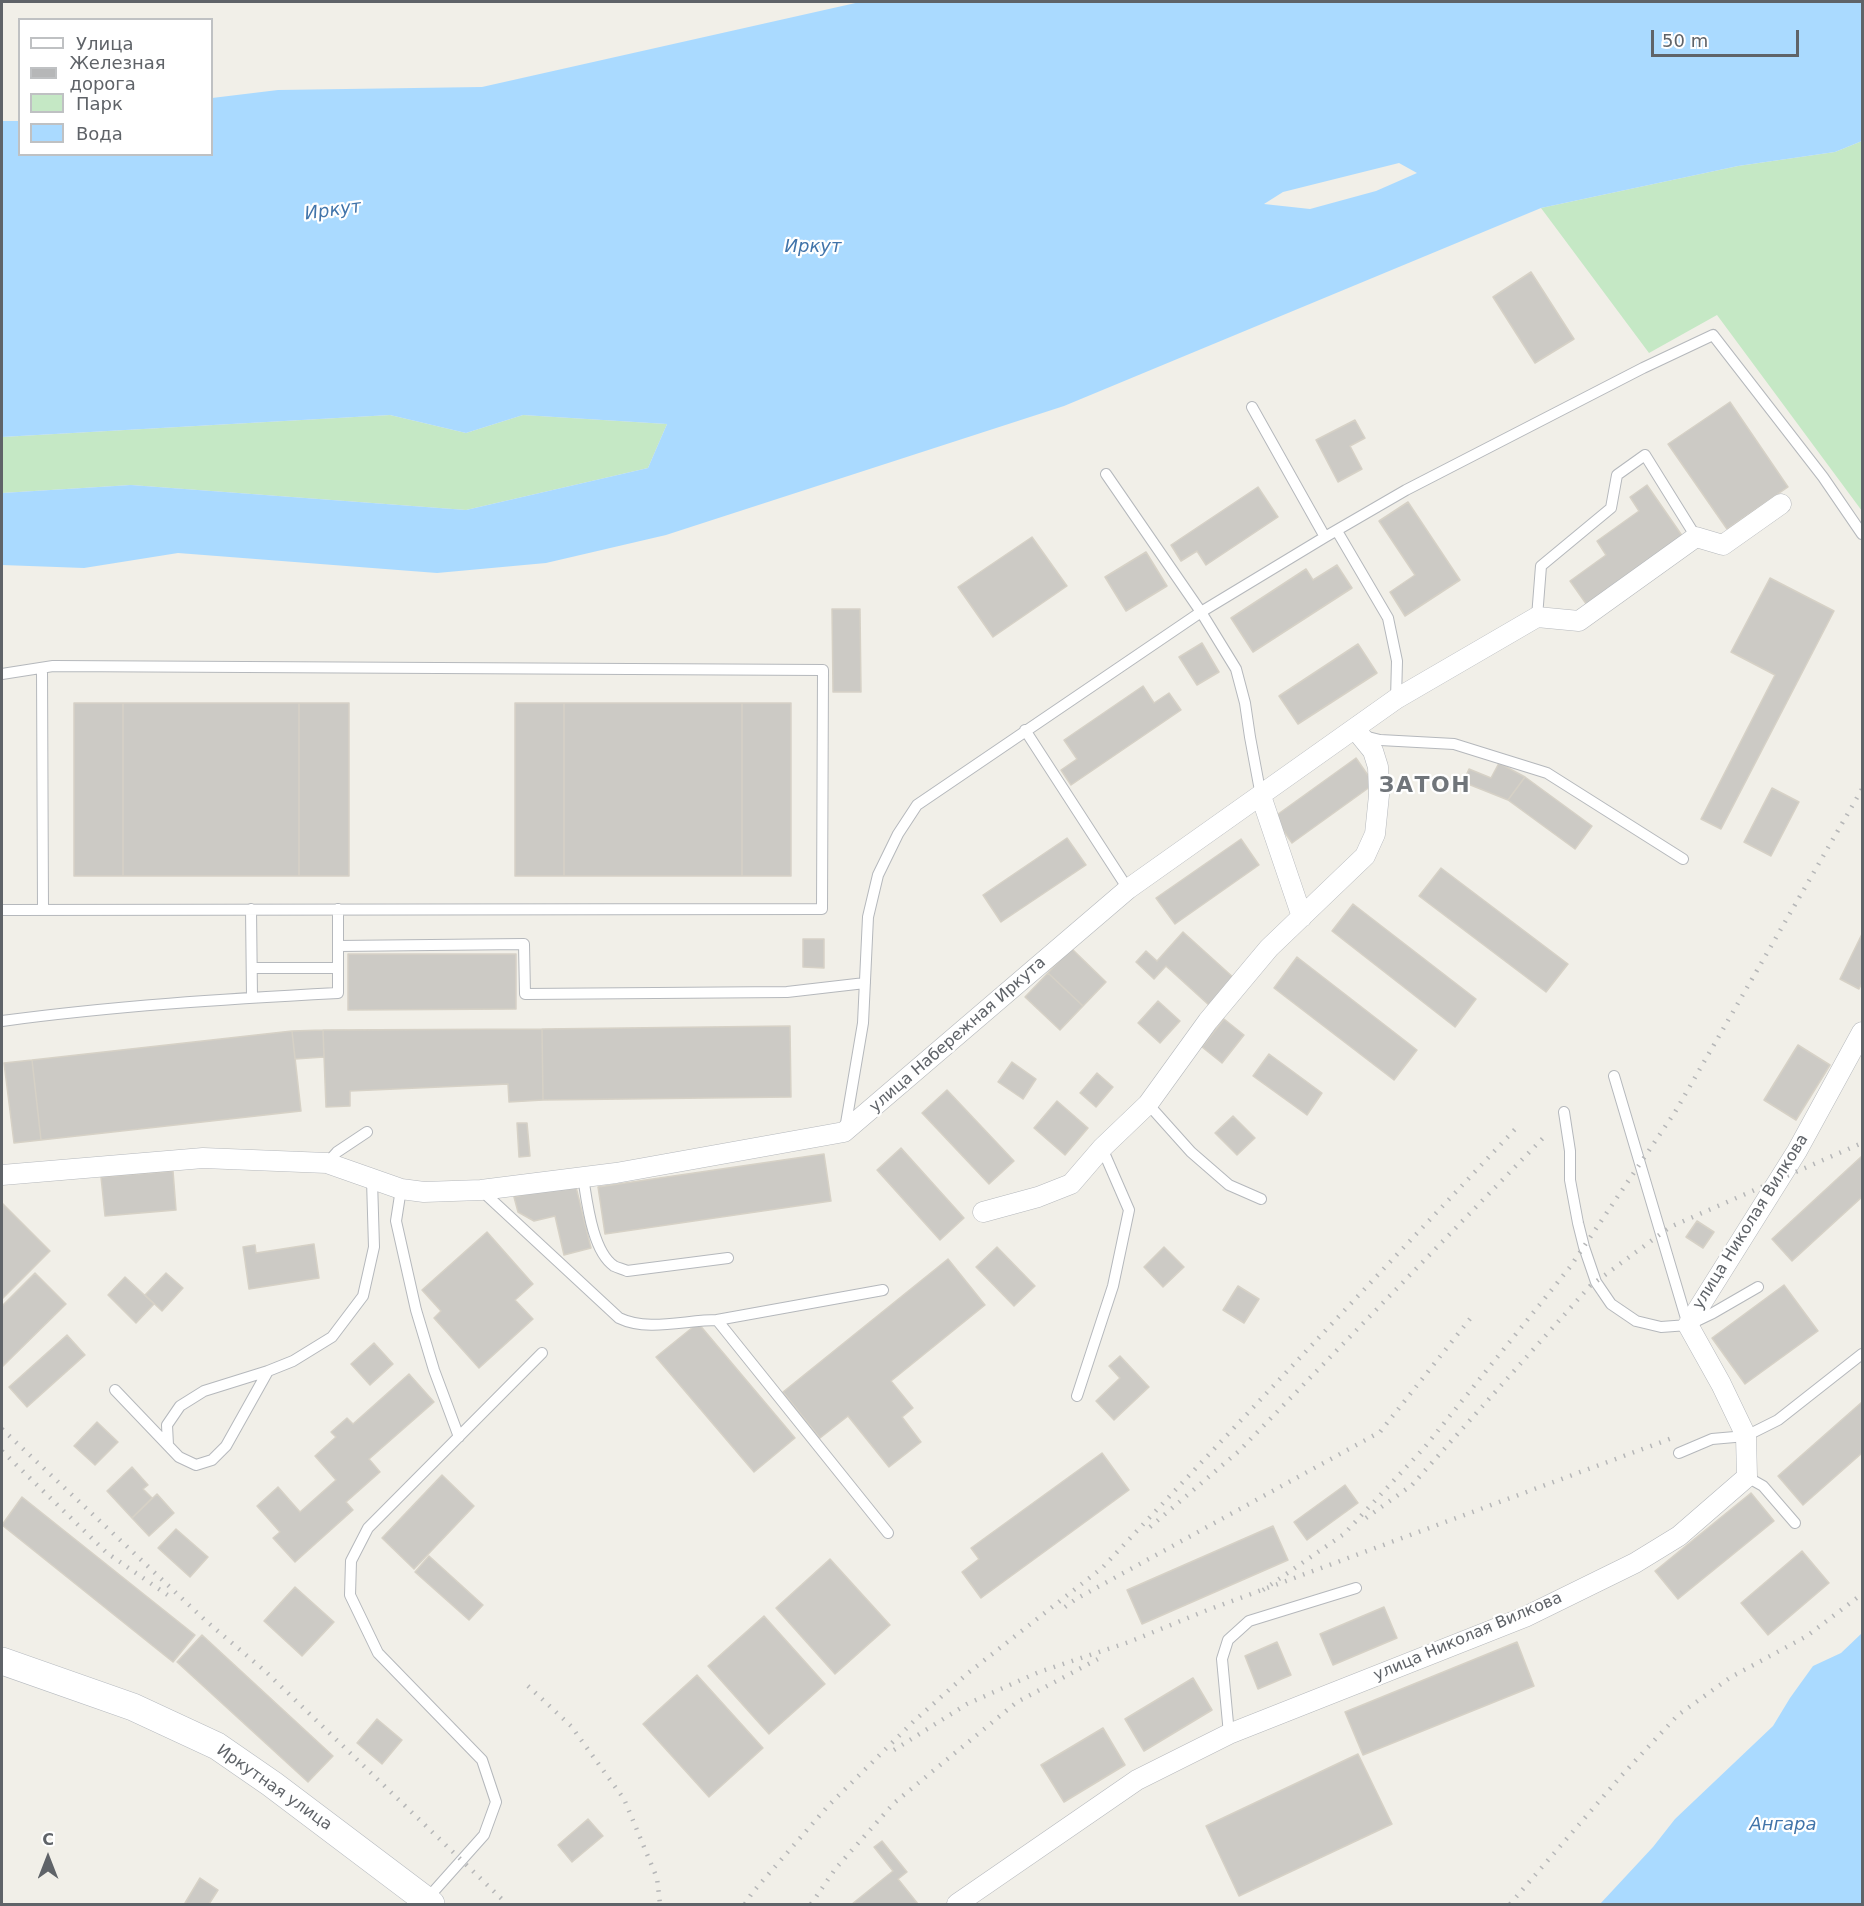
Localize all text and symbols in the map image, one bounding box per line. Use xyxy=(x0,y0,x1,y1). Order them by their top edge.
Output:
legend xyxy=(18,18,213,156)
scale bar xyxy=(1654,18,1802,56)
text: 50 m xyxy=(1662,30,1708,51)
text: Улица xyxy=(76,33,133,54)
text: Железная дорога xyxy=(69,52,166,94)
text: Парк xyxy=(76,93,123,114)
text: Вода xyxy=(76,123,123,144)
water label: Иркут xyxy=(303,196,363,226)
water label: Иркут xyxy=(785,236,841,258)
district label: ЗАТОН xyxy=(1379,773,1471,799)
street label: улица Набережная Иркута xyxy=(866,953,1050,1117)
street label: улица Николая Вилкова xyxy=(1689,1131,1813,1313)
street label: улица Николая Вилкова xyxy=(1371,1589,1565,1685)
street label: Иркутная улица xyxy=(213,1741,335,1835)
water label: Ангара xyxy=(1749,1814,1817,1836)
north arrow xyxy=(18,1828,78,1888)
text: С xyxy=(42,1830,54,1849)

